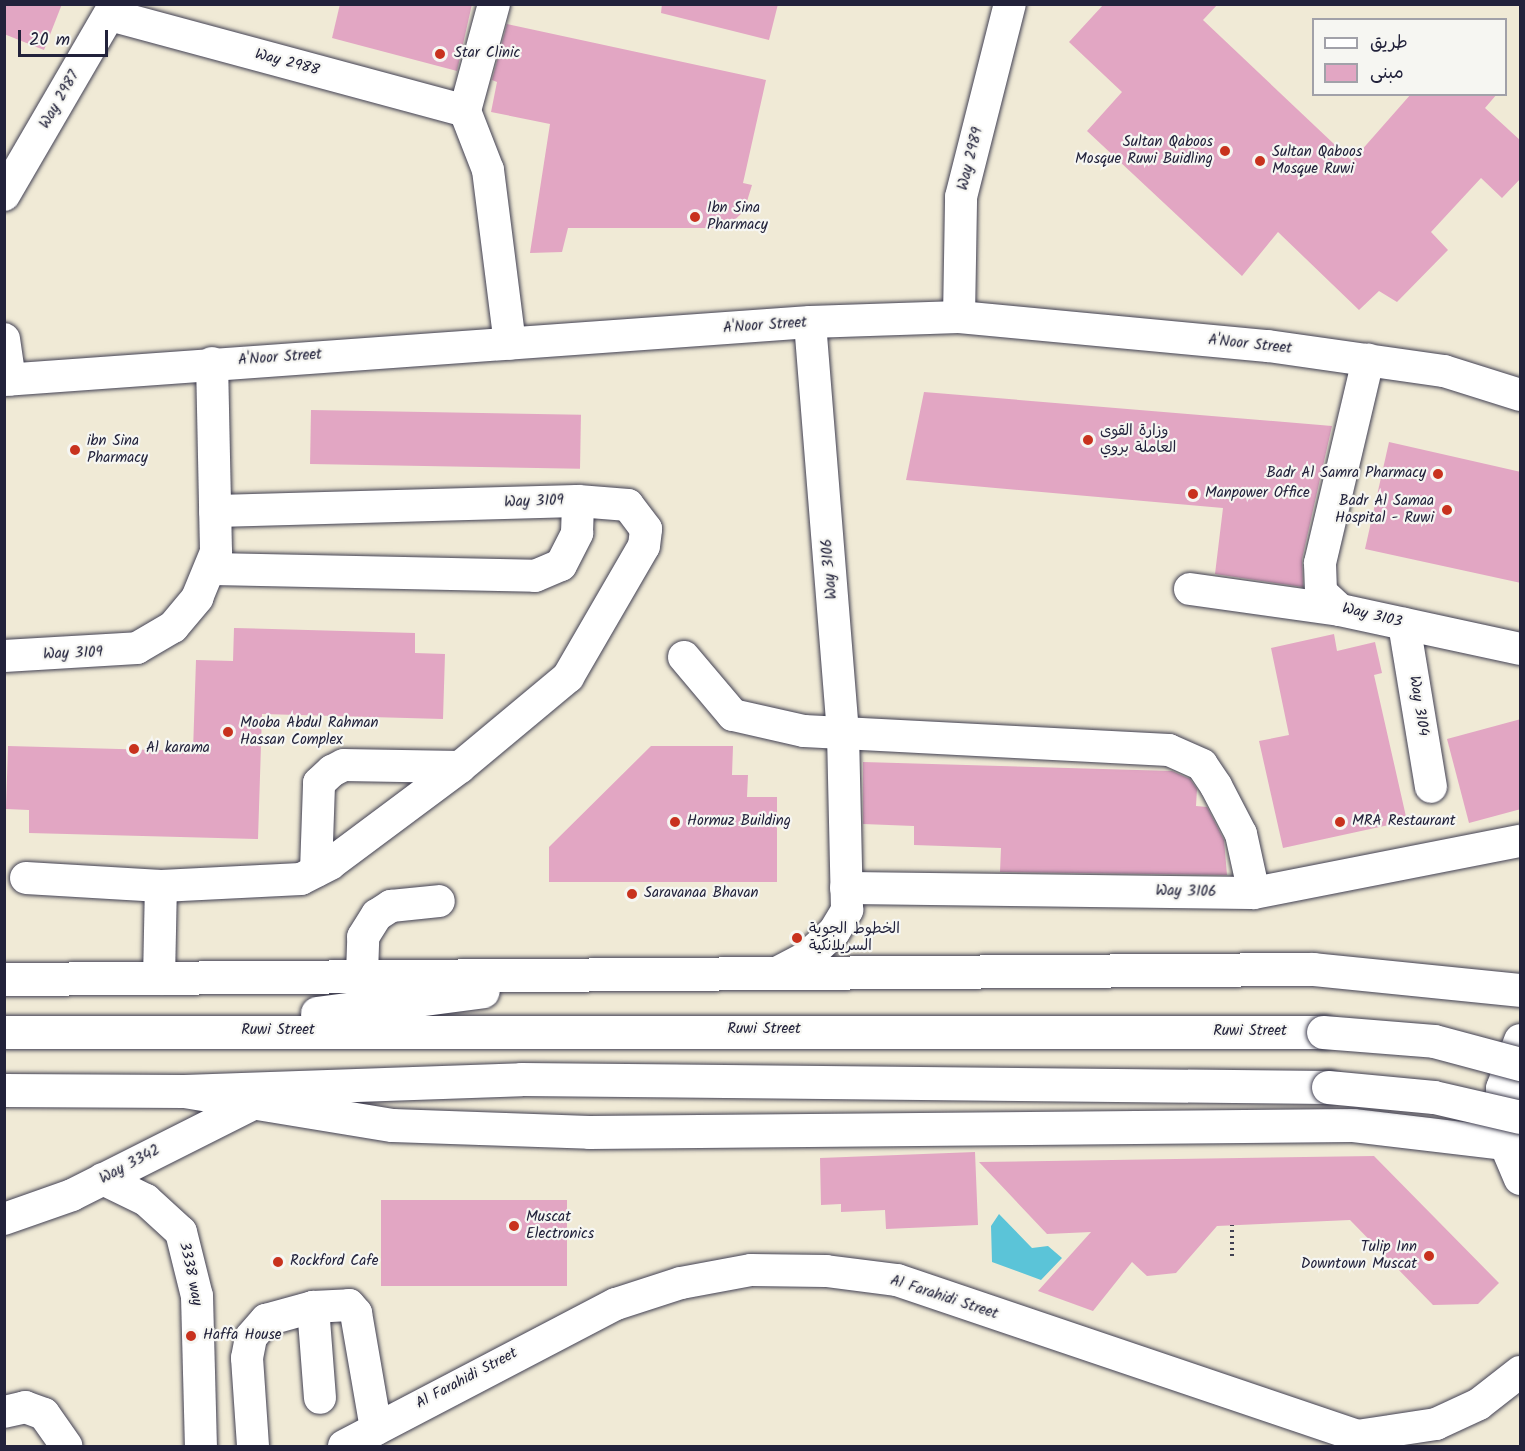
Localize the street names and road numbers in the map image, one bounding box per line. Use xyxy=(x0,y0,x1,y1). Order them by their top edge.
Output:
street label: Way 2988 xyxy=(253,46,321,80)
street label: Way 2987 xyxy=(36,68,84,132)
street label: Way 2989 xyxy=(955,126,987,192)
street label: A'Noor Street xyxy=(722,314,808,338)
street label: A'Noor Street xyxy=(1207,332,1293,358)
street label: A'Noor Street xyxy=(237,346,323,370)
street label: Way 3109 xyxy=(504,492,564,512)
street label: Way 3106 xyxy=(818,538,842,600)
street label: Way 3103 xyxy=(1340,600,1404,632)
street label: Way 3109 xyxy=(43,644,103,664)
street label: Way 3104 xyxy=(1404,675,1432,737)
street label: Way 3106 xyxy=(1155,882,1217,902)
street label: Ruwi Street xyxy=(727,1021,801,1039)
street label: Ruwi Street xyxy=(241,1022,315,1040)
street label: Ruwi Street xyxy=(1213,1023,1287,1041)
street label: Way 3342 xyxy=(97,1142,163,1188)
street label: 3338 way xyxy=(174,1240,206,1308)
street label: Al Farahidi Street xyxy=(888,1272,1000,1324)
street label: Al Farahidi Street xyxy=(413,1345,521,1413)

